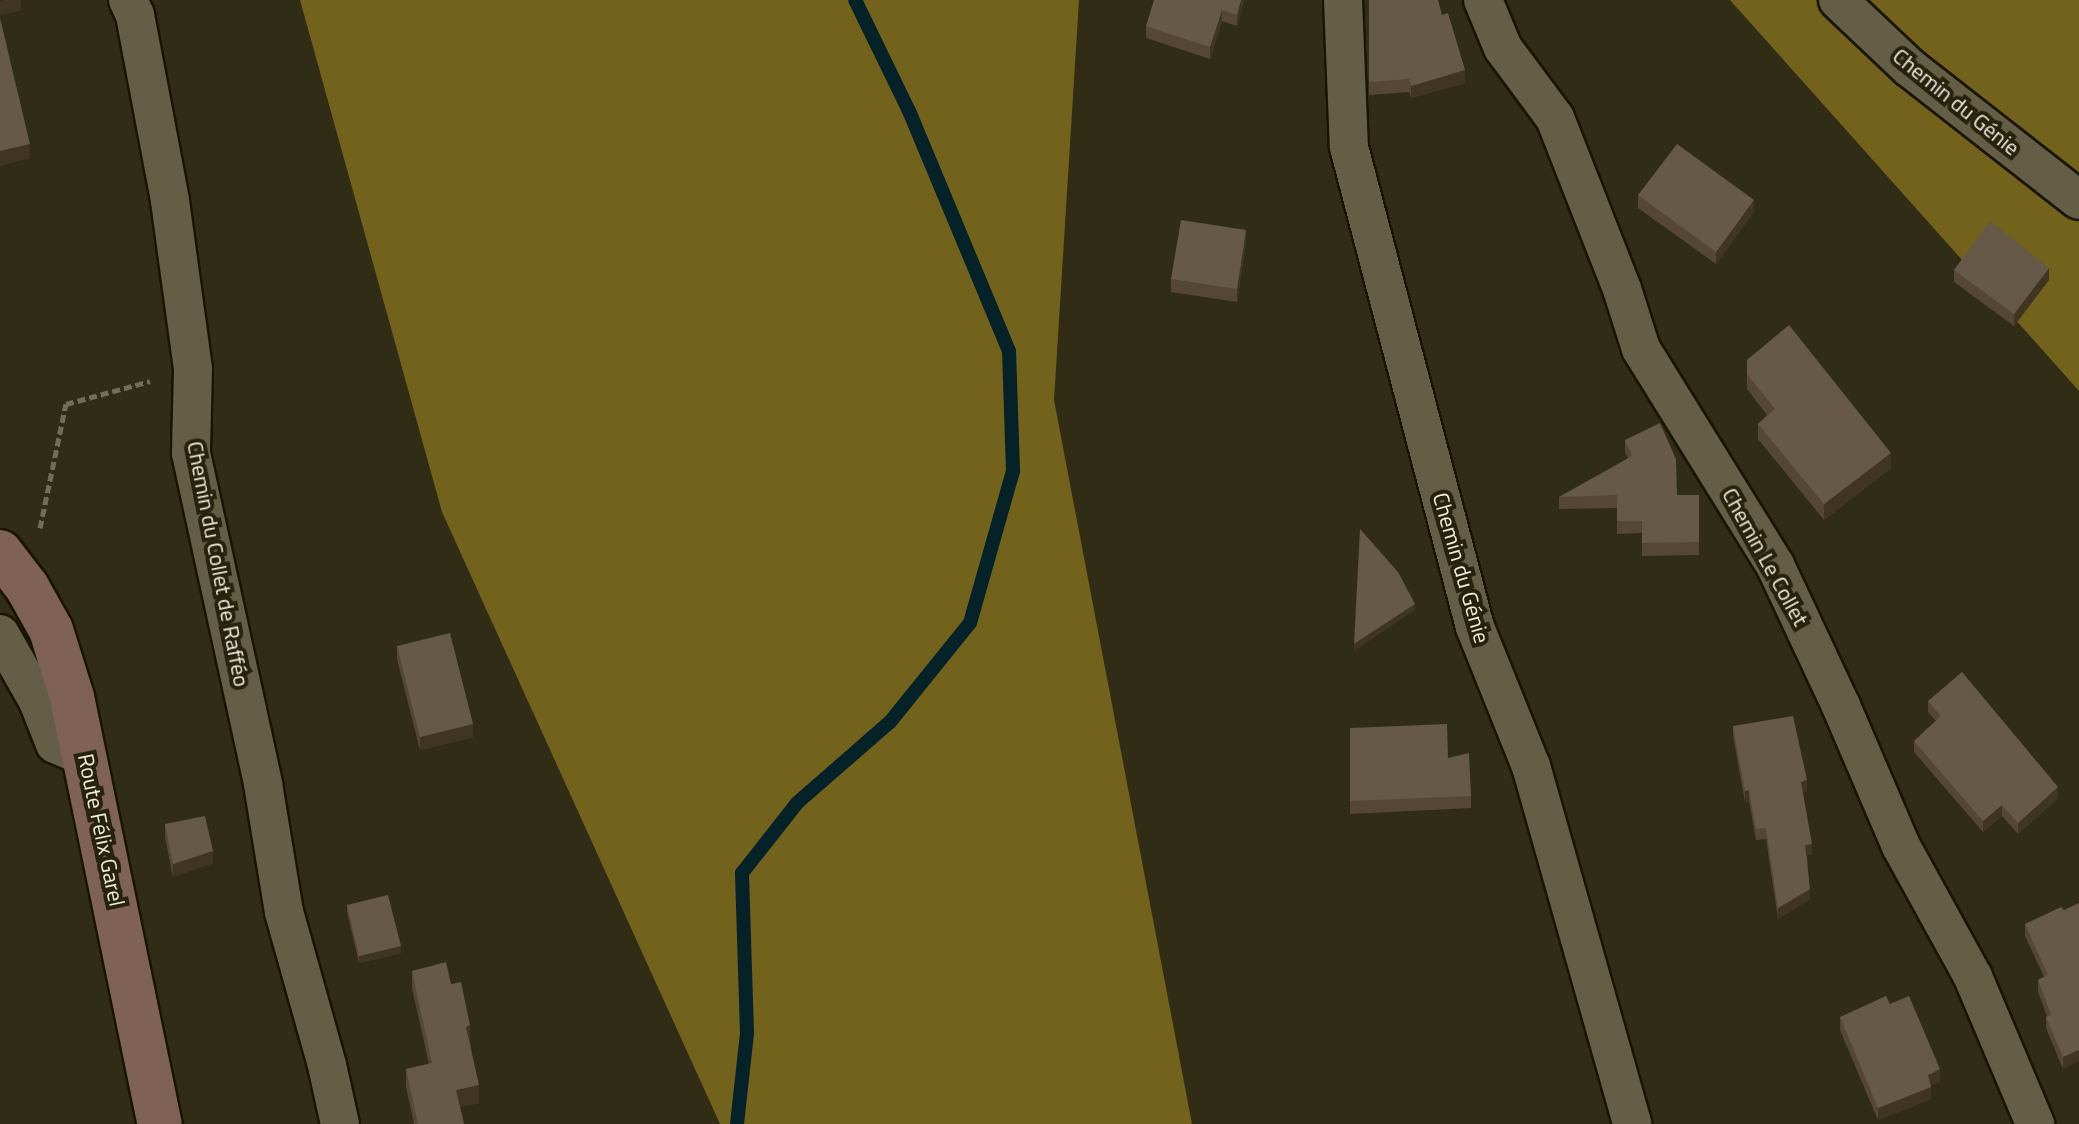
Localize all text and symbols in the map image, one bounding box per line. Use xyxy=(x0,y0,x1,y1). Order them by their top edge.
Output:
street label: Chemin du Génie xyxy=(1887,43,2025,161)
street label: Chemin du Collet de Rafféo xyxy=(181,439,255,689)
street label: Chemin Le Collet xyxy=(1716,484,1814,630)
street label: Chemin du Génie xyxy=(1427,490,1495,646)
street label: Route Félix Garel xyxy=(72,751,130,909)

